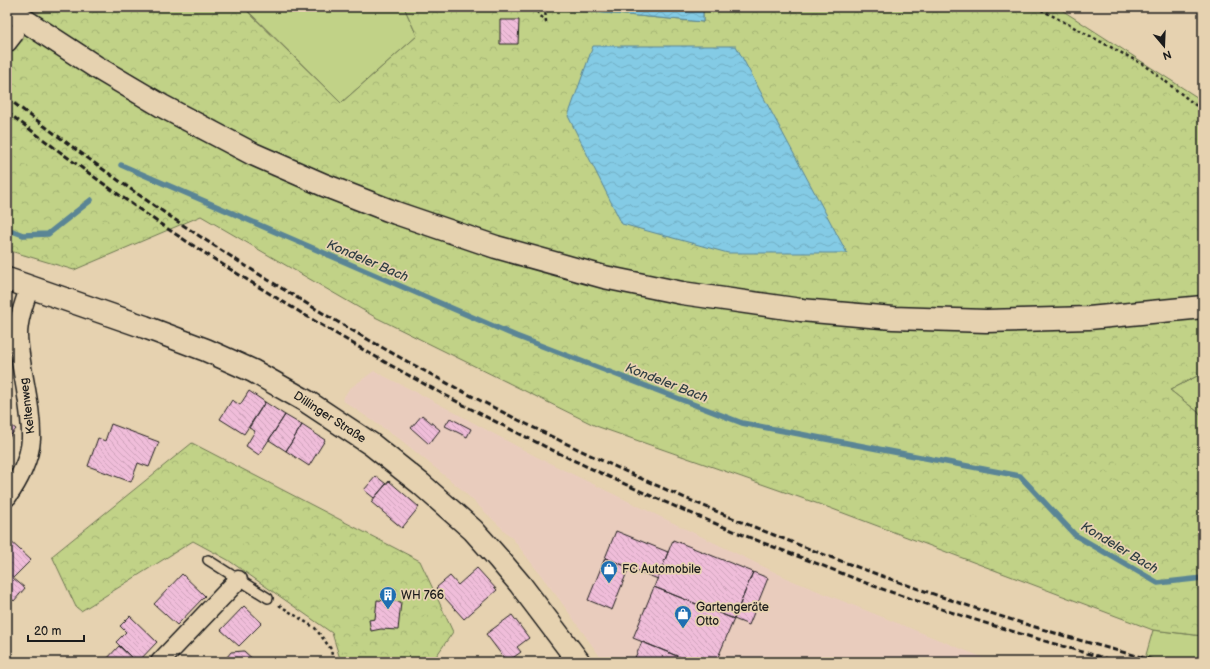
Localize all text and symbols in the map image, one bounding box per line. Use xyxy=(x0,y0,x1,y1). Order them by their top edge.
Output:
north arrow xyxy=(1144,26,1184,66)
text: N xyxy=(1161,47,1173,62)
water label: Kondeler Bach xyxy=(324,237,411,285)
water label: Kondeler Bach xyxy=(623,360,710,406)
street label: Keltenweg xyxy=(17,377,38,435)
street label: Dillinger Straße xyxy=(291,388,369,446)
water label: Kondeler Bach xyxy=(1078,519,1161,577)
shop icon: FC Automobile xyxy=(599,559,619,584)
place label: FC Automobile xyxy=(622,562,701,577)
building icon: WH 766 xyxy=(378,585,398,610)
place label: WH 766 xyxy=(401,588,444,603)
place label: Gartengeräte Otto xyxy=(696,600,769,629)
shop icon: Gartengeräte Otto xyxy=(673,604,693,629)
scale bar xyxy=(28,617,84,643)
text: 20 m xyxy=(34,624,61,639)

